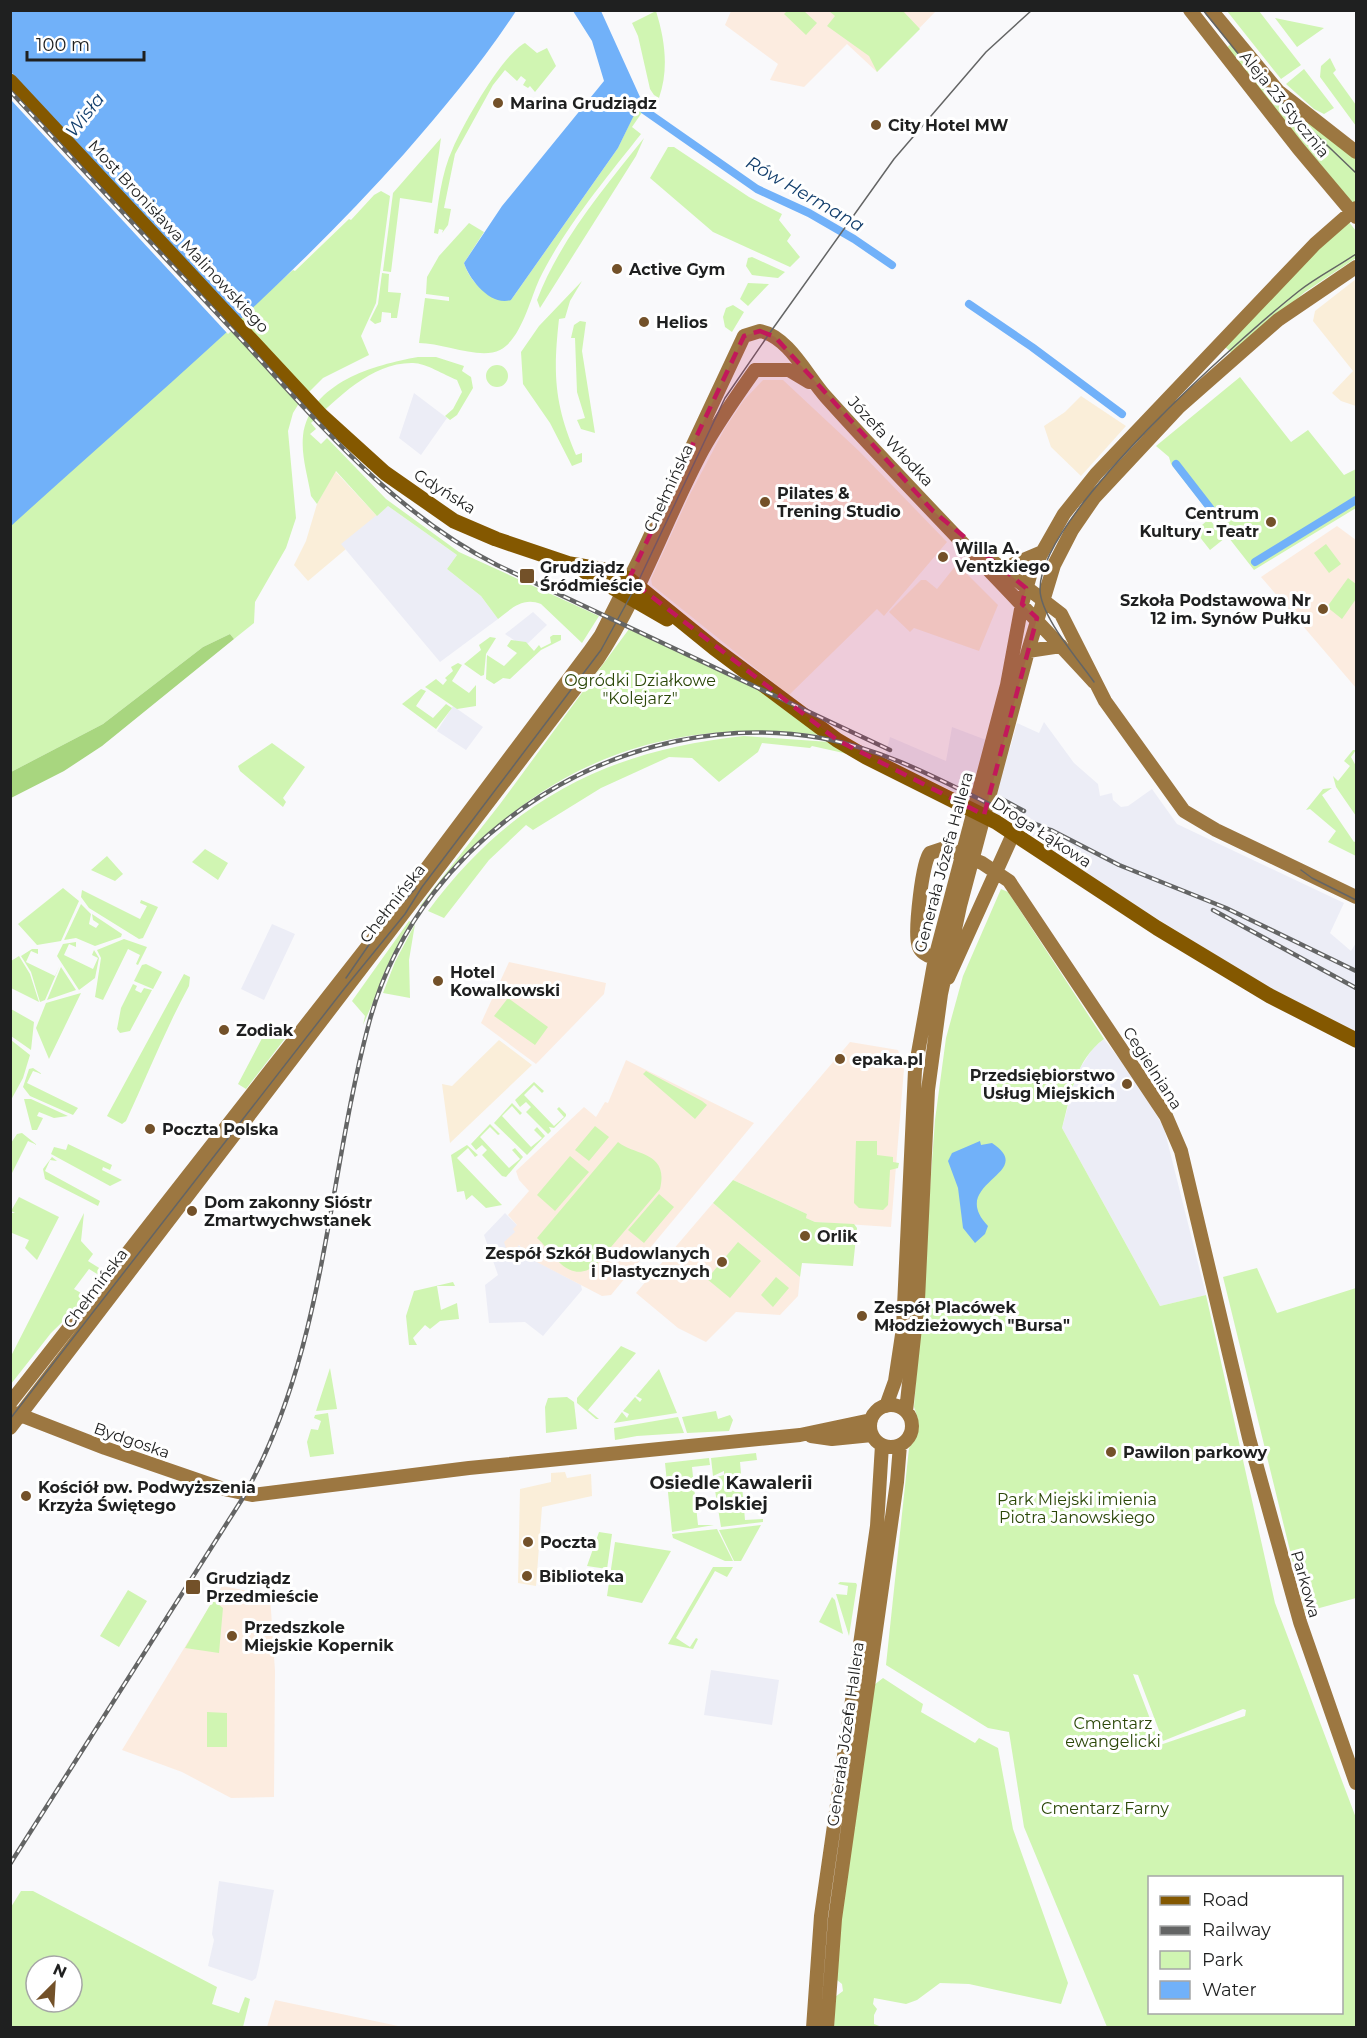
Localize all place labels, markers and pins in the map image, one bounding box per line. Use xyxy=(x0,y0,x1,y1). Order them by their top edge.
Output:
place label: Marina Grudziądz xyxy=(510,94,657,114)
marker: Marina Grudziądz xyxy=(491,96,505,110)
place label: City Hotel MW xyxy=(888,116,1009,135)
marker: City Hotel MW xyxy=(869,118,883,132)
place label: Active Gym xyxy=(628,260,725,279)
marker: Active Gym xyxy=(610,262,624,276)
place label: Helios xyxy=(656,313,708,332)
marker: Helios xyxy=(637,315,651,329)
place label: Pilates & Trening Studio xyxy=(777,484,901,521)
marker: Pilates & Trening Studio xyxy=(758,495,772,509)
place label: Centrum Kultury - Teatr xyxy=(1139,504,1259,541)
marker: Centrum Kultury - Teatr xyxy=(1264,515,1278,529)
place label: Willa A. Ventzkiego xyxy=(954,539,1050,576)
marker: Willa A. Ventzkiego xyxy=(936,550,950,564)
place label: Grudziądz Śródmieście xyxy=(540,558,643,595)
marker: Grudziądz Śródmieście xyxy=(518,567,536,585)
place label: Szkoła Podstawowa Nr 12 im. Synów Pułku xyxy=(1120,591,1311,628)
marker: Szkoła Podstawowa Nr 12 im. Synów Pułku xyxy=(1316,602,1330,616)
place label: Hotel Kowalkowski xyxy=(450,963,560,1000)
marker: Hotel Kowalkowski xyxy=(431,974,445,988)
place label: Zodiak xyxy=(236,1021,294,1040)
marker: Zodiak xyxy=(217,1023,231,1037)
place label: epaka.pl xyxy=(852,1050,923,1069)
marker: epaka.pl xyxy=(833,1052,847,1066)
place label: Przedsiębiorstwo Usług Miejskich xyxy=(970,1066,1115,1103)
marker: Przedsiębiorstwo Usług Miejskich xyxy=(1120,1077,1134,1091)
place label: Poczta Polska xyxy=(162,1120,279,1139)
marker: Poczta Polska xyxy=(143,1122,157,1136)
place label: Dom zakonny Sióstr Zmartwychwstanek xyxy=(204,1193,372,1230)
marker: Dom zakonny Sióstr Zmartwychwstanek xyxy=(185,1204,199,1218)
place label: Orlik xyxy=(817,1227,858,1246)
marker: Orlik xyxy=(798,1229,812,1243)
place label: Zespół Szkół Budowlanych i Plastycznych xyxy=(485,1244,710,1281)
marker: Zespół Szkół Budowlanych i Plastycznych xyxy=(715,1255,729,1269)
place label: Zespół Placówek Młodzieżowych "Bursa" xyxy=(874,1298,1070,1335)
marker: Zespół Placówek Młodzieżowych "Bursa" xyxy=(855,1309,869,1323)
place label: Pawilon parkowy xyxy=(1123,1443,1268,1462)
marker: Pawilon parkowy xyxy=(1104,1445,1118,1459)
place label: Kościół pw. Podwyższenia Krzyża Świętego xyxy=(38,1478,256,1515)
marker: Kościół pw. Podwyższenia Krzyża Świętego xyxy=(19,1489,33,1503)
place label: Poczta xyxy=(540,1533,597,1552)
marker: Poczta xyxy=(521,1535,535,1549)
place label: Biblioteka xyxy=(539,1567,624,1586)
place label: Grudziądz Przedmieście xyxy=(206,1569,319,1606)
marker: Biblioteka xyxy=(520,1569,534,1583)
marker: Grudziądz Przedmieście xyxy=(184,1578,202,1596)
place label: Przedszkole Miejskie Kopernik xyxy=(244,1618,394,1655)
marker: Przedszkole Miejskie Kopernik xyxy=(225,1629,239,1643)

